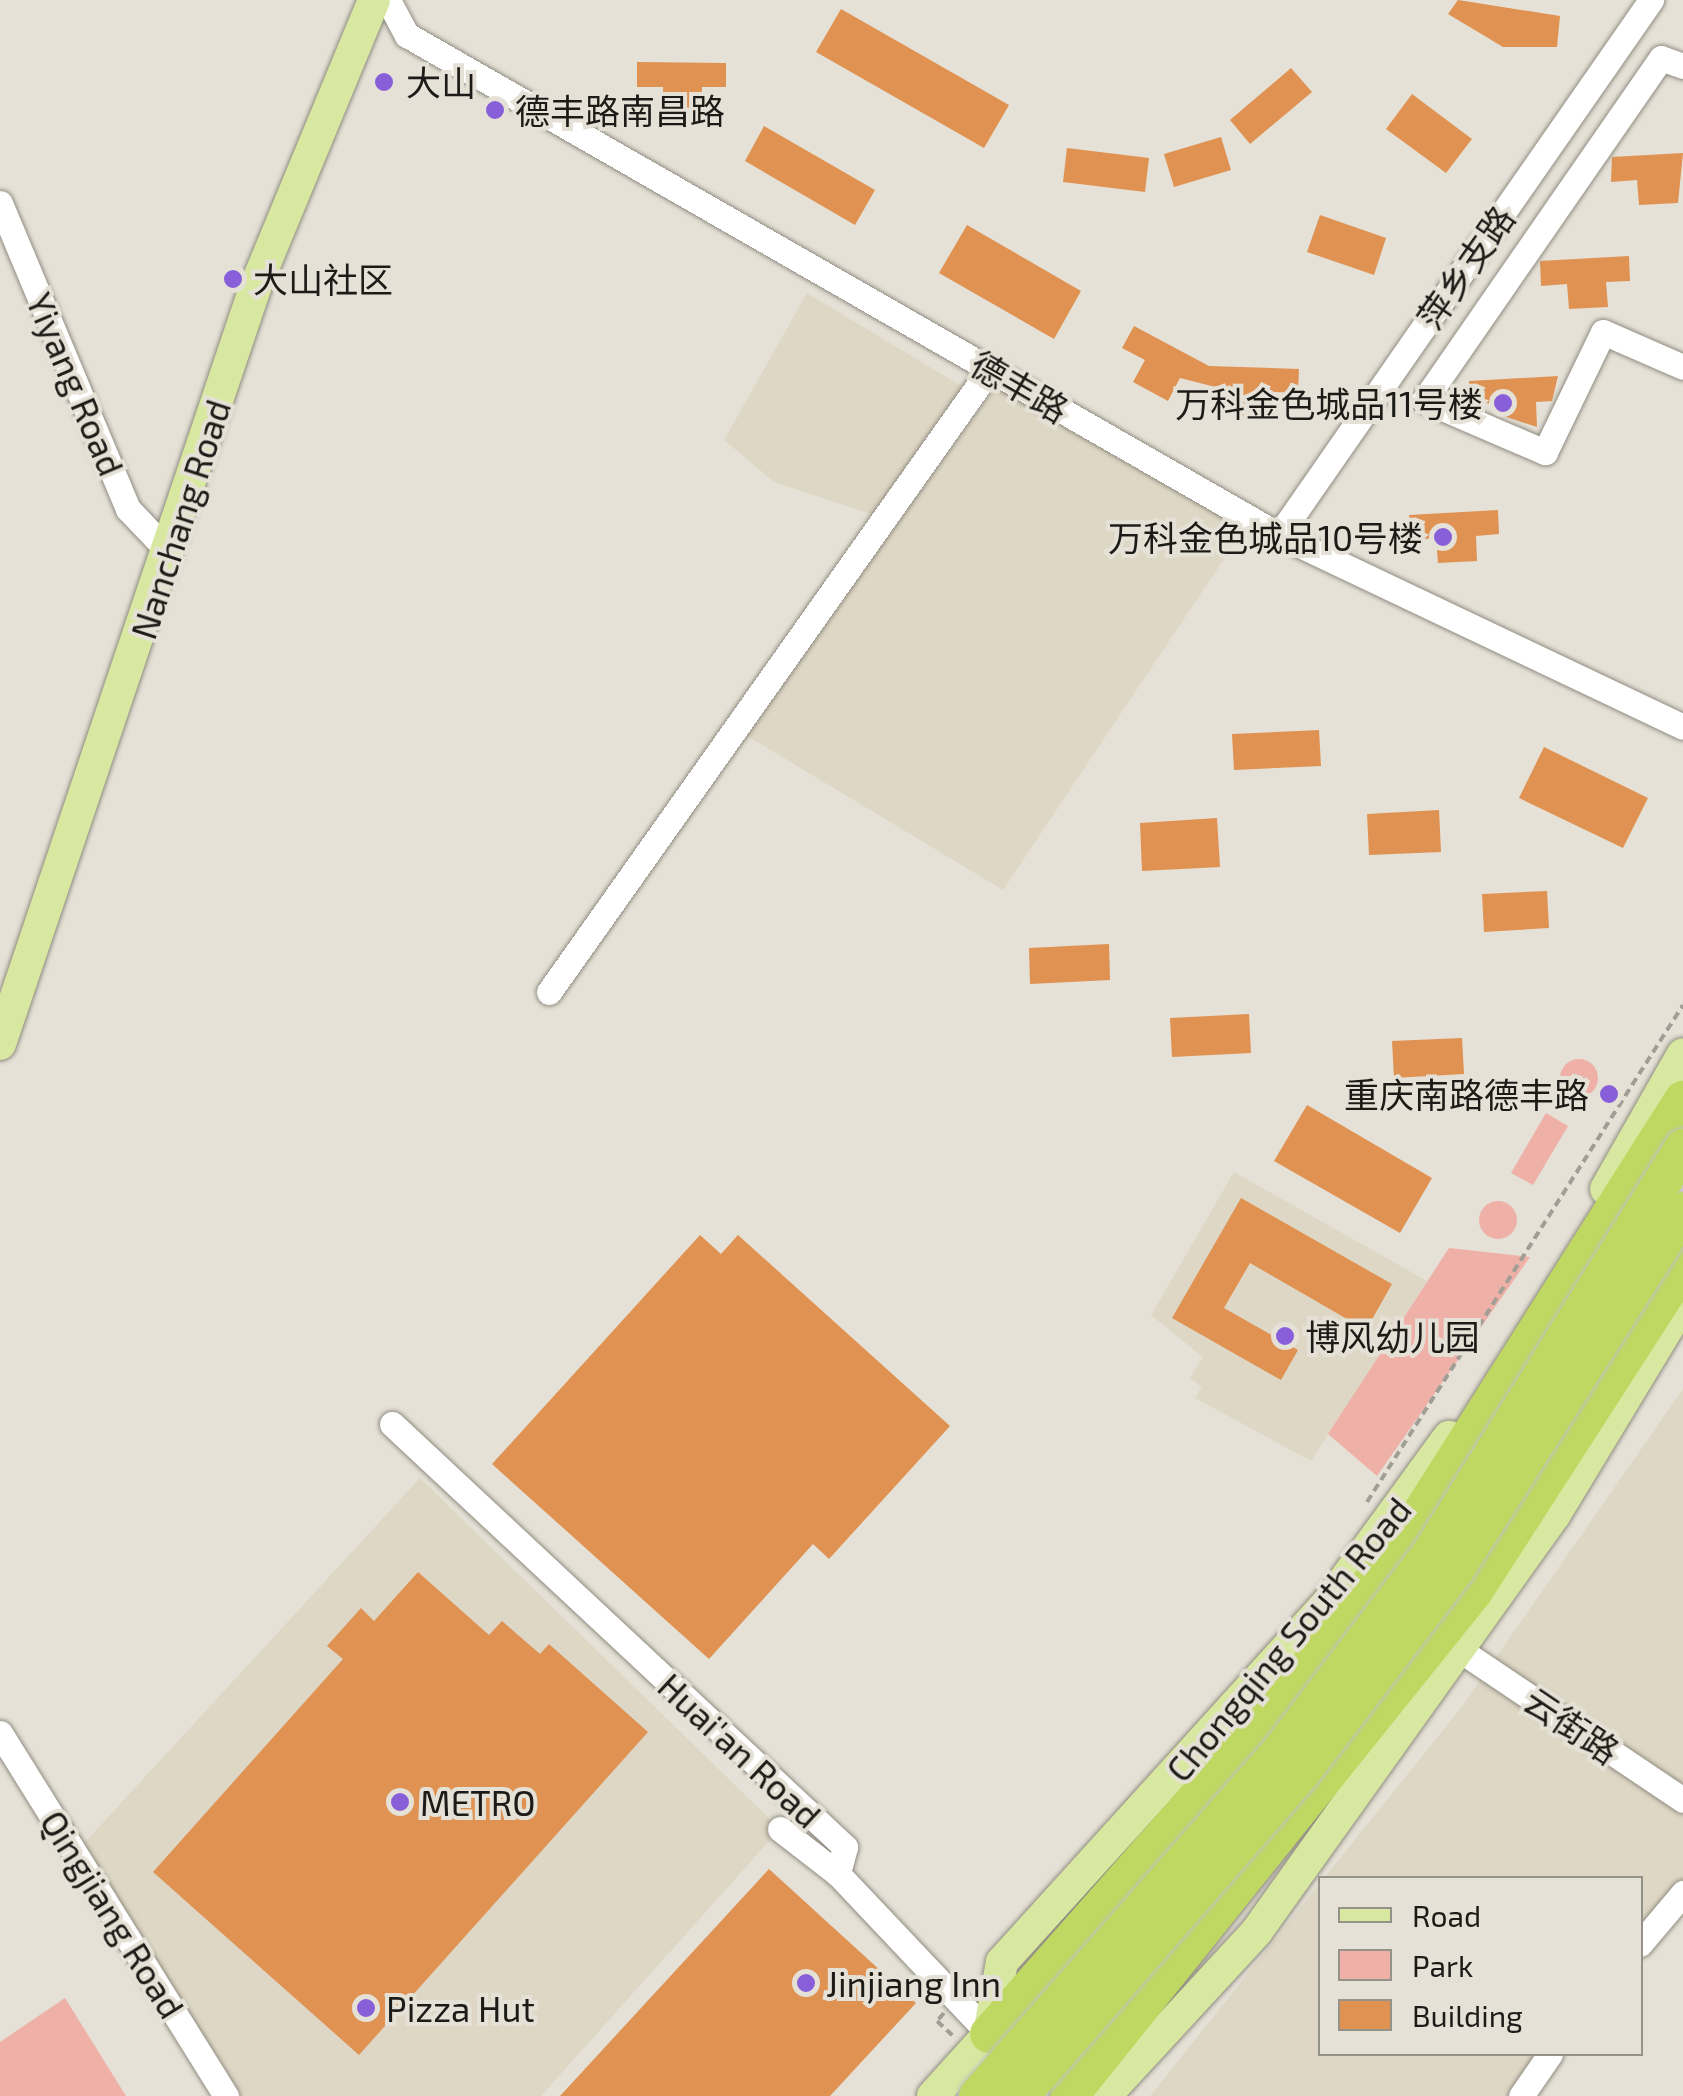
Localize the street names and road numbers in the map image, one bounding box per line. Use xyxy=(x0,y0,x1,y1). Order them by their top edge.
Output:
street label: 萍乡支路 xyxy=(1408,198,1522,336)
street label: Yiyang Road xyxy=(19,286,133,482)
street label: 德丰路 xyxy=(964,342,1076,430)
street label: Nanchang Road xyxy=(122,394,238,644)
street label: Chongqing South Road xyxy=(1157,1488,1419,1790)
street label: Huai'an Road xyxy=(650,1664,830,1836)
street label: 云街路 xyxy=(1517,1678,1627,1772)
street label: Qingjiang Road xyxy=(32,1802,194,2026)

